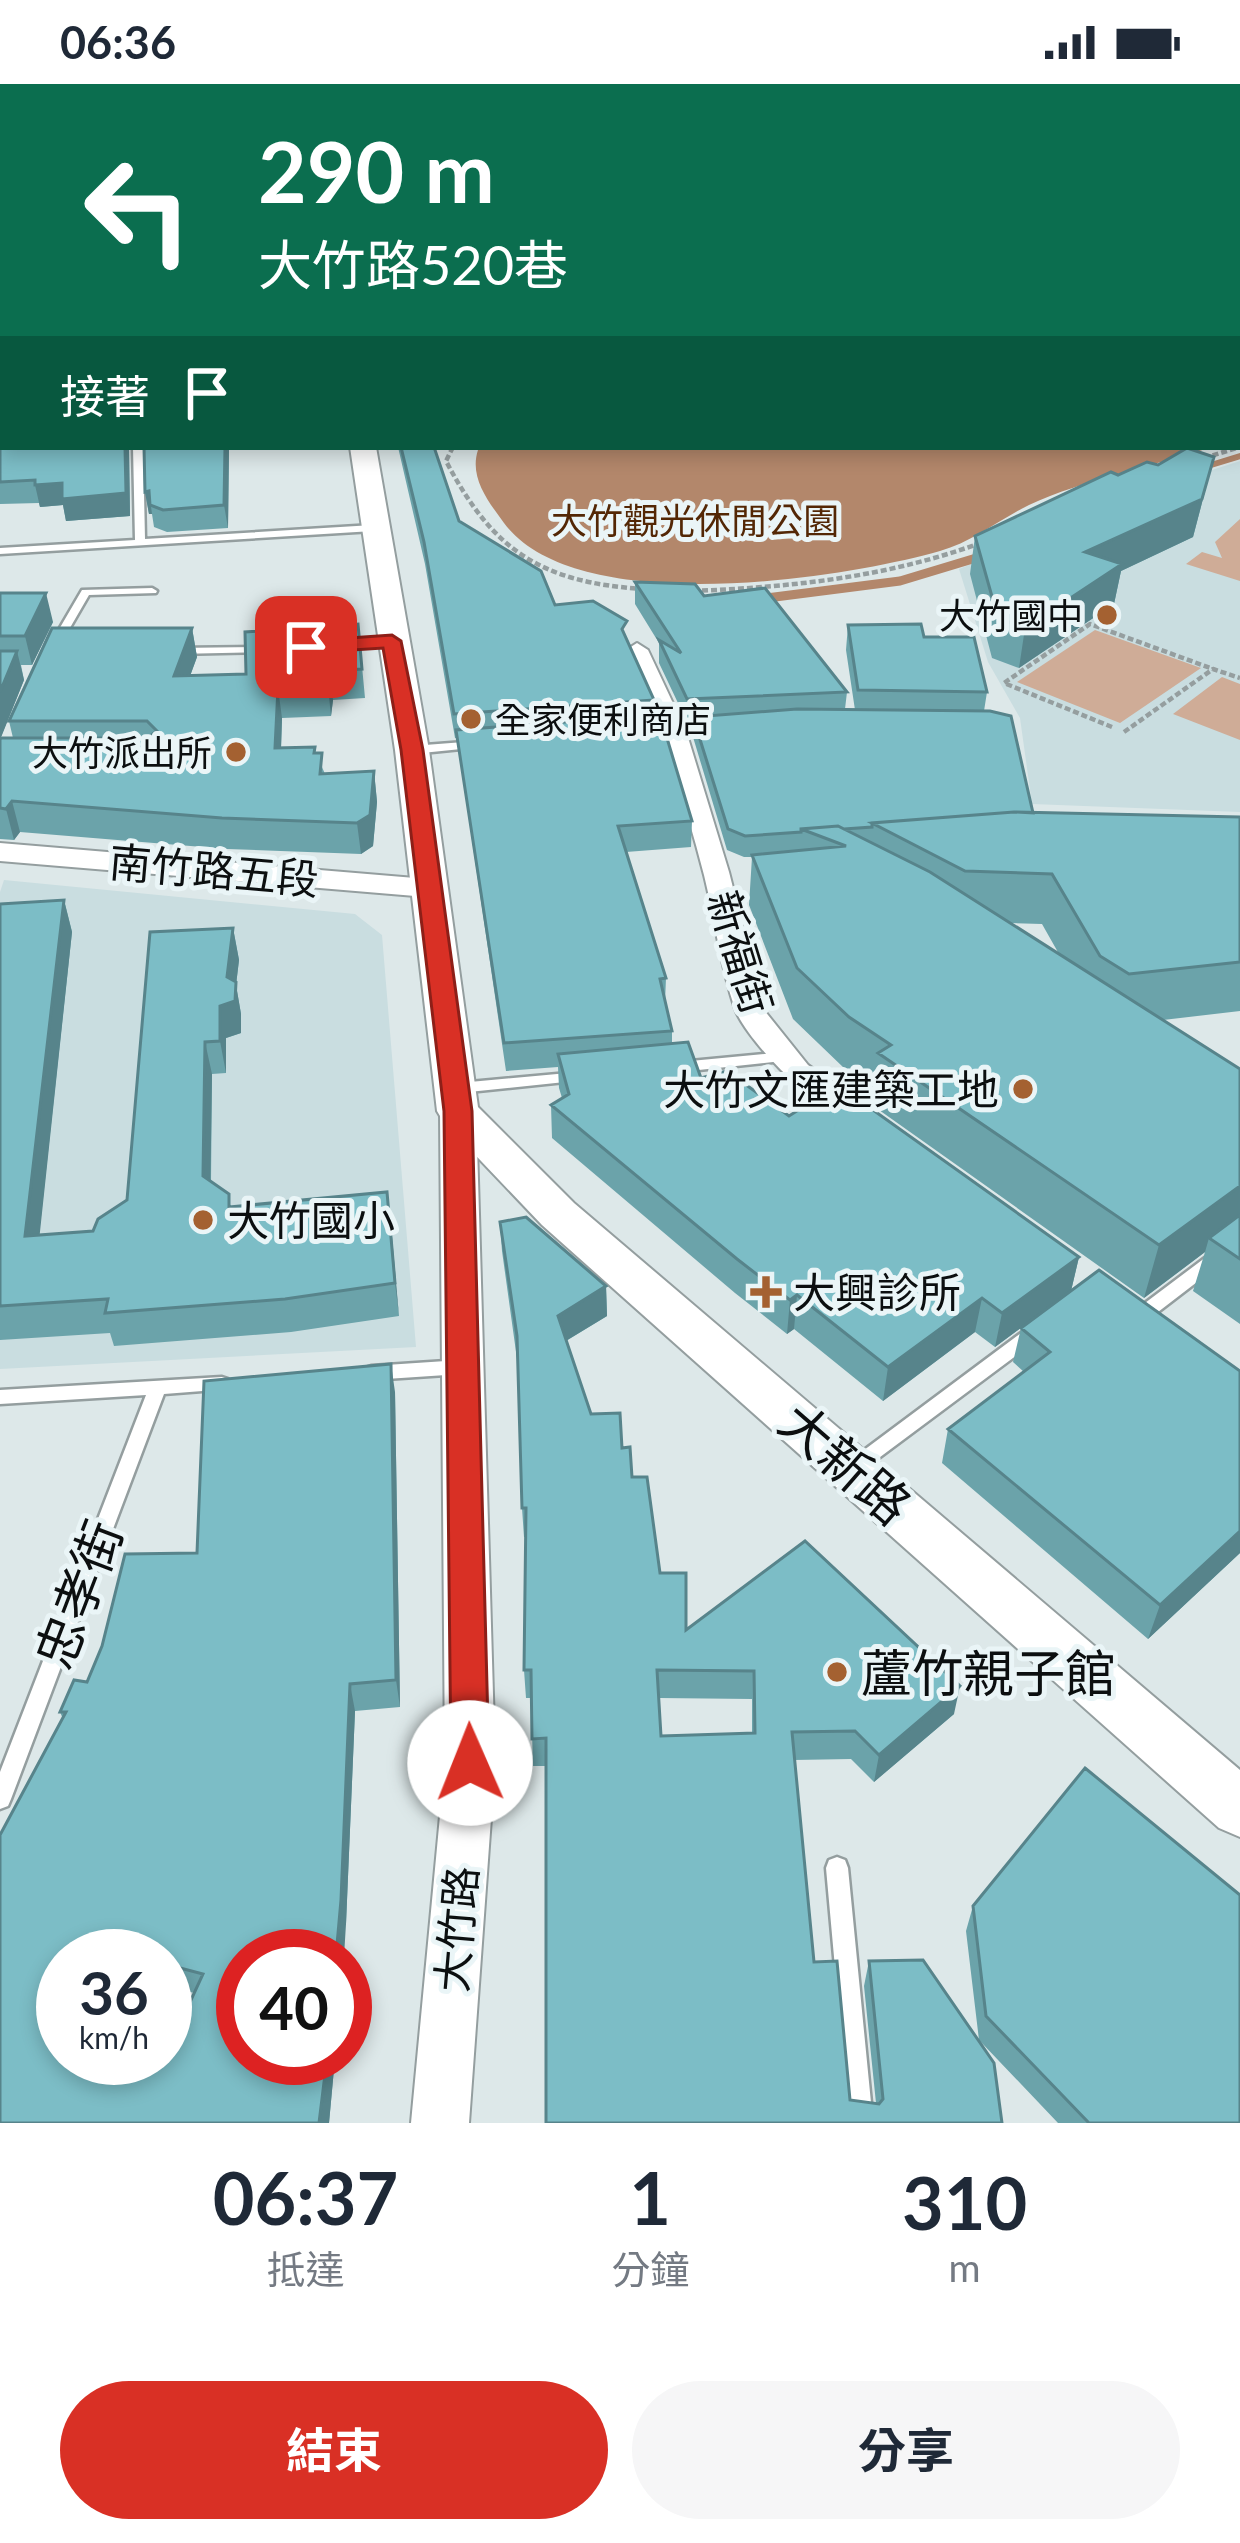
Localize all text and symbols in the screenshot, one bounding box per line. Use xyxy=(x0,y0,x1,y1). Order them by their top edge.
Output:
text: 06:36 xyxy=(60,15,176,69)
text: 290 m xyxy=(258,120,495,221)
icon: left xyxy=(60,132,216,288)
text: 大竹路520巷 xyxy=(258,232,568,297)
icon: arrive xyxy=(174,360,240,426)
text: 接著 xyxy=(60,369,150,423)
park label: 大竹觀光休閒公園 xyxy=(551,498,839,542)
place label: 大竹國中 xyxy=(939,593,1083,637)
pin xyxy=(255,596,357,698)
marker: 大竹國中 xyxy=(1094,602,1120,628)
icon: arrive xyxy=(273,614,339,680)
place label: 全家便利商店 xyxy=(495,697,711,741)
marker: 全家便利商店 xyxy=(458,706,484,732)
place label: 大竹派出所 xyxy=(32,730,212,774)
marker: 大竹派出所 xyxy=(223,739,249,765)
street label: 南竹路五段 xyxy=(107,836,321,904)
street label: 新福街 xyxy=(699,884,783,1020)
place label: 大竹文匯建築工地 xyxy=(663,1064,999,1114)
marker: 大竹文匯建築工地 xyxy=(1010,1076,1036,1102)
place label: 大竹國小 xyxy=(227,1195,395,1245)
marker: 大竹國小 xyxy=(190,1207,216,1233)
place label: 大興診所 xyxy=(793,1267,961,1317)
marker: 大興診所 xyxy=(750,1276,782,1308)
street label: 大新路 xyxy=(768,1390,924,1536)
street label: 忠孝街 xyxy=(22,1512,134,1676)
place label: 蘆竹親子館 xyxy=(861,1642,1116,1703)
marker: 蘆竹親子館 xyxy=(824,1659,850,1685)
position arrow xyxy=(407,1700,533,1826)
street label: 大竹路 xyxy=(426,1864,486,1994)
speed limit sign: 40 xyxy=(216,1929,372,2085)
text: 36 xyxy=(79,1956,149,2028)
text: km/h xyxy=(79,2019,149,2055)
text: 06:37 xyxy=(213,2154,398,2240)
text: 1 xyxy=(629,2154,671,2240)
text: 310 xyxy=(902,2159,1027,2245)
text: m xyxy=(949,2244,981,2290)
text: 抵達 xyxy=(267,2246,345,2292)
text: 分鐘 xyxy=(611,2246,689,2292)
button: 結束 xyxy=(60,2381,608,2519)
button: 分享 xyxy=(632,2381,1180,2519)

